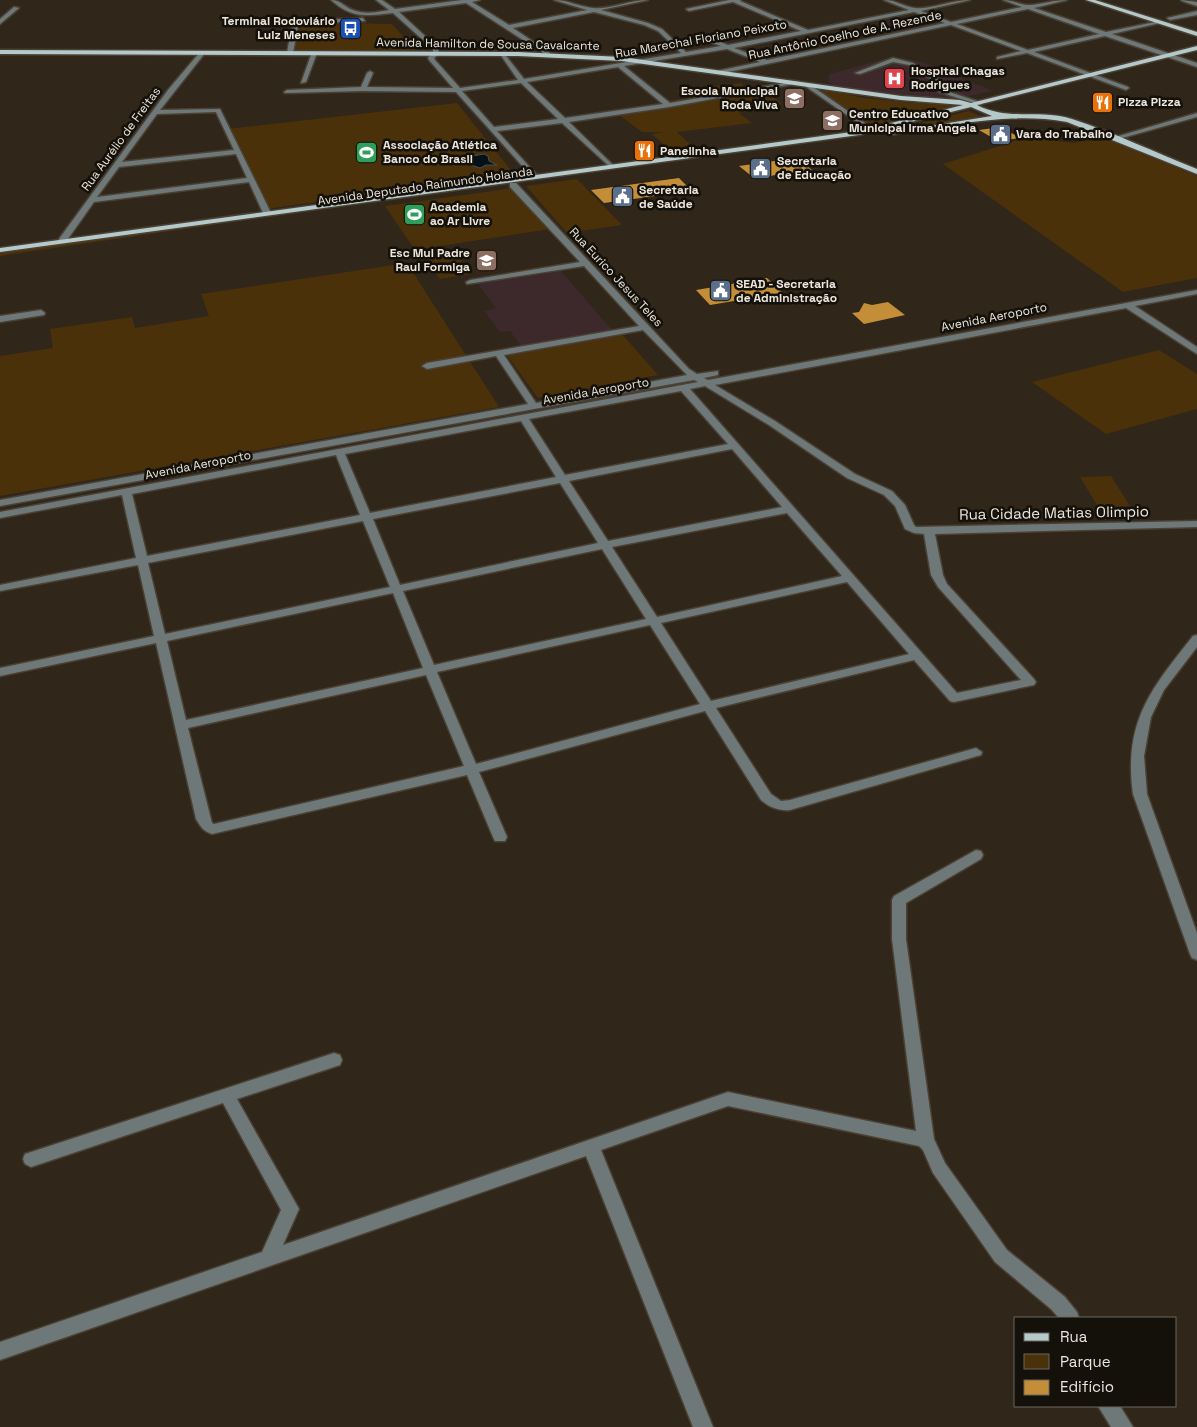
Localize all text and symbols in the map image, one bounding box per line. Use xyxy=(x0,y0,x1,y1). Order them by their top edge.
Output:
street label: Rua Antônio Coelho de A. Rezende xyxy=(747,7,943,63)
place label: Terminal Rodoviário Luiz Meneses xyxy=(222,13,335,43)
bus stop icon: Terminal Rodoviário Luiz Meneses xyxy=(339,16,363,40)
street label: Rua Marechal Floriano Peixoto xyxy=(614,16,788,62)
street label: Avenida Hamilton de Sousa Cavalcante xyxy=(376,34,600,54)
place label: Hospital Chagas Rodrigues xyxy=(911,63,1005,93)
hospital icon: Hospital Chagas Rodrigues xyxy=(883,66,907,90)
place label: Escola Municipal Roda Viva xyxy=(681,83,778,113)
street label: Rua Aurélio de Freitas xyxy=(78,84,164,194)
school or university icon: Escola Municipal Roda Viva xyxy=(782,86,806,110)
restaurant icon: Pizza Pizza xyxy=(1090,90,1114,114)
place label: Pizza Pizza xyxy=(1118,94,1181,110)
place label: Centro Educativo Municipal Irma Angela xyxy=(849,106,976,136)
school or university icon: Centro Educativo Municipal Irma Angela xyxy=(821,109,845,133)
public building icon: Vara do Trabalho xyxy=(988,122,1012,146)
place label: Vara do Trabalho xyxy=(1016,126,1113,142)
place label: Associação Atlética Banco do Brasil xyxy=(383,137,497,167)
restaurant icon: Panelinha xyxy=(632,139,656,163)
sports icon: Associação Atlética Banco do Brasil xyxy=(355,140,379,164)
place label: Panelinha xyxy=(660,143,717,159)
place label: Secretaria de Educação xyxy=(777,153,851,183)
public building icon: Secretaria de Educação xyxy=(749,156,773,180)
street label: Avenida Deputado Raimundo Holanda xyxy=(316,163,534,209)
place label: Secretaria de Saúde xyxy=(639,182,699,212)
public building icon: Secretaria de Saúde xyxy=(611,185,635,209)
place label: Academia ao Ar Livre xyxy=(430,199,490,229)
sports icon: Academia ao Ar Livre xyxy=(402,202,426,226)
street label: Rua Eurico Jesus Teles xyxy=(566,224,666,330)
place label: Esc Mul Padre Raul Formiga xyxy=(390,245,470,275)
school or university icon: Esc Mul Padre Raul Formiga xyxy=(474,248,498,272)
place label: SEAD - Secretaria de Administração xyxy=(736,276,837,306)
public building icon: SEAD - Secretaria de Administração xyxy=(708,279,732,303)
street label: Avenida Aeroporto xyxy=(940,299,1048,335)
street label: Avenida Aeroporto xyxy=(542,374,650,408)
street label: Avenida Aeroporto xyxy=(144,447,252,483)
street label: Rua Cidade Matias Olimpio xyxy=(959,501,1149,524)
legend xyxy=(1014,1317,1177,1407)
text: Rua xyxy=(1060,1327,1088,1346)
text: Parque xyxy=(1060,1352,1111,1371)
text: Edifício xyxy=(1060,1377,1114,1396)

